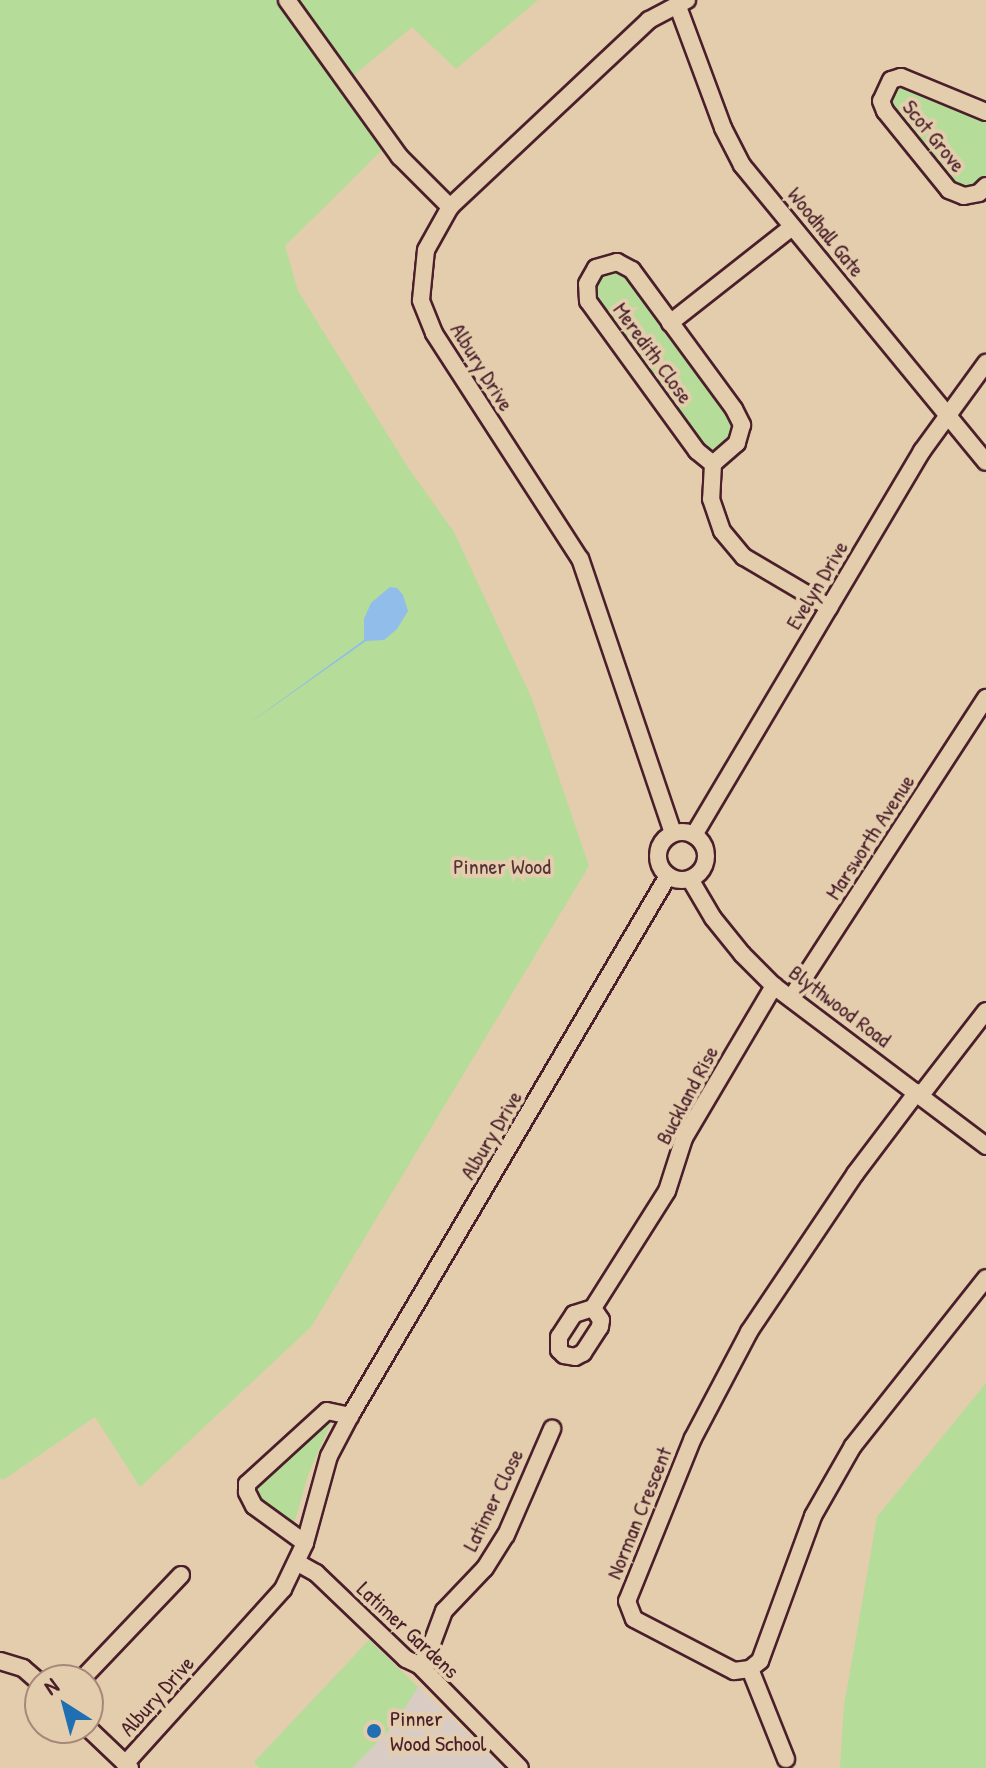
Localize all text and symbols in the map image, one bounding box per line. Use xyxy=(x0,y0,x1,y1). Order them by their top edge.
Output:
street label: Scot Grove xyxy=(897,94,971,178)
street label: Woodhall Gate xyxy=(782,182,870,282)
street label: Meredith Close xyxy=(608,297,698,409)
street label: Albury Drive xyxy=(445,318,519,416)
street label: Evelyn Drive xyxy=(780,536,854,634)
street label: Marsworth Avenue xyxy=(820,769,920,905)
park label: Pinner Wood xyxy=(453,854,551,880)
street label: Blythwood Road xyxy=(784,959,896,1053)
street label: Buckland Rise xyxy=(650,1041,724,1149)
street label: Albury Drive xyxy=(454,1086,528,1184)
street label: Norman Crescent xyxy=(601,1443,677,1583)
street label: Latimer Close xyxy=(457,1445,529,1555)
street label: Latimer Gardens xyxy=(351,1576,465,1684)
street label: Albury Drive xyxy=(114,1650,200,1742)
north arrow xyxy=(24,1664,104,1744)
text: N xyxy=(38,1671,65,1702)
place label: Pinner Wood School xyxy=(390,1705,486,1756)
marker: Pinner Wood School xyxy=(365,1722,383,1740)

